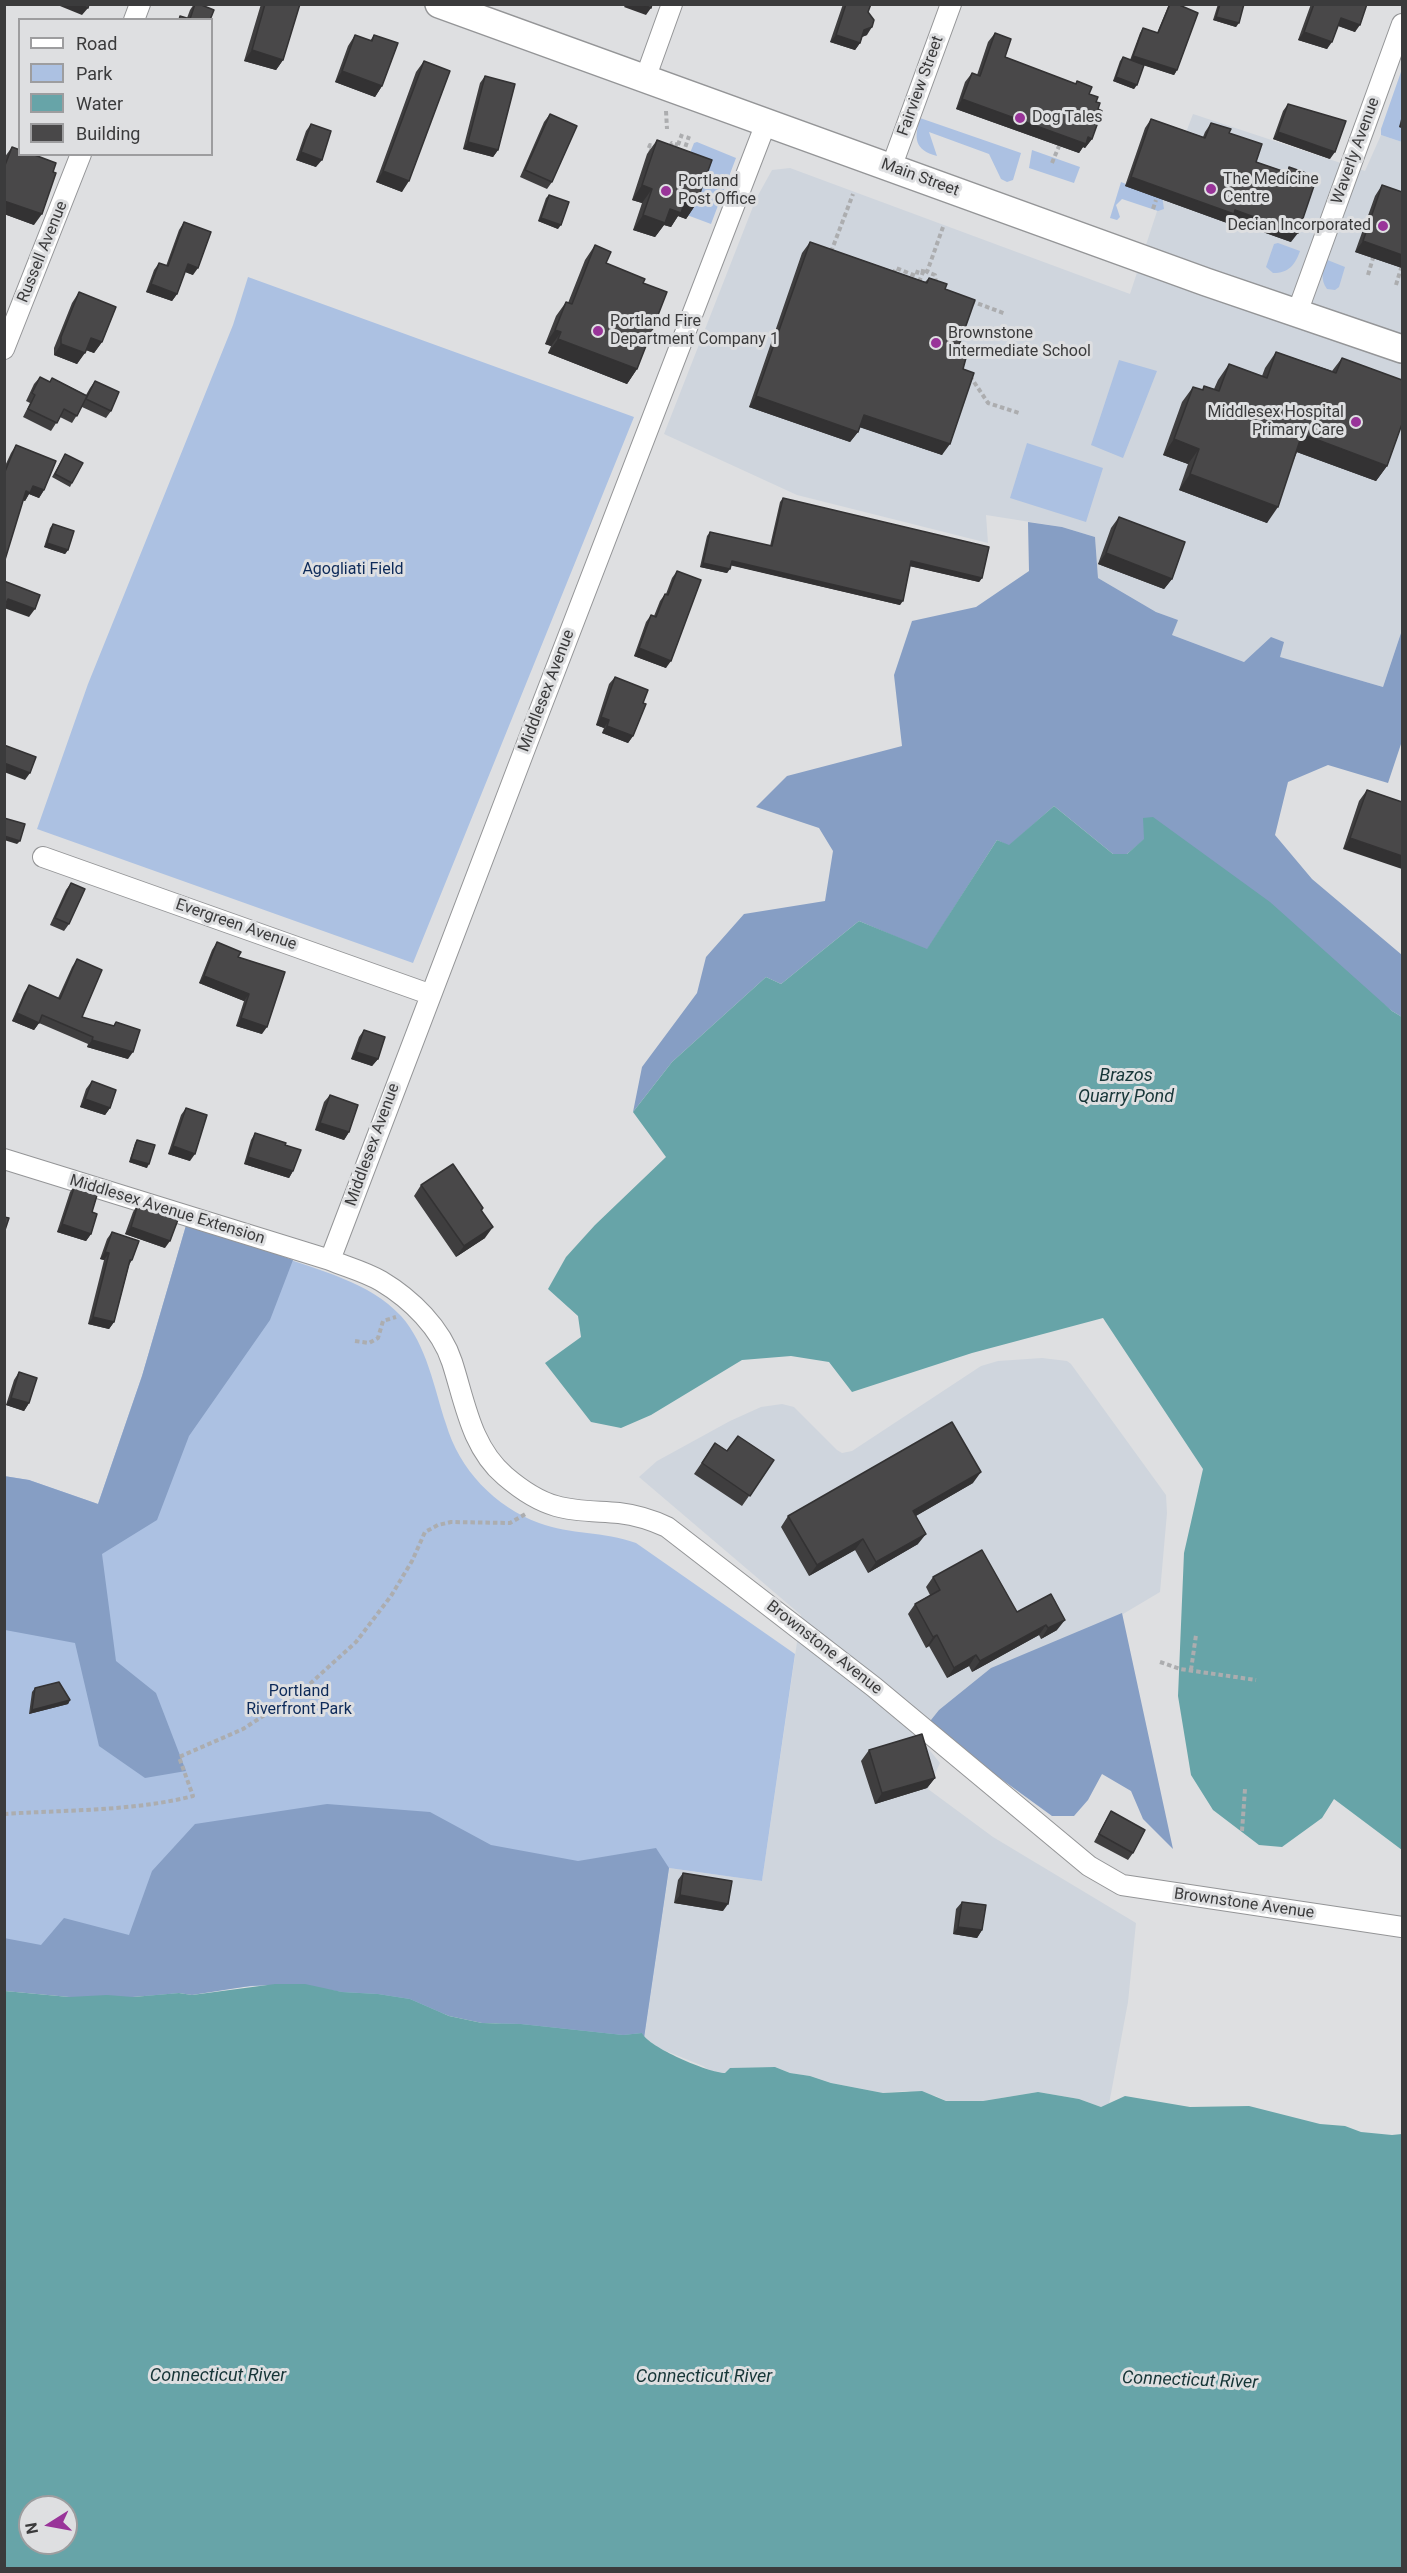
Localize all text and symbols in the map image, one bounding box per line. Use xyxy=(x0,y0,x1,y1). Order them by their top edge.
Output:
legend xyxy=(18,18,213,156)
text: Road xyxy=(76,33,117,54)
street label: Fairview Street xyxy=(894,33,948,139)
text: Park xyxy=(76,63,112,84)
text: Water xyxy=(76,93,123,114)
street label: Waverly Avenue xyxy=(1328,95,1384,207)
place label: Dog Tales xyxy=(1032,108,1103,128)
marker: Dog Tales xyxy=(1013,111,1027,125)
text: Building xyxy=(76,123,140,144)
street label: Main Street xyxy=(878,155,962,201)
place label: The Medicine Centre xyxy=(1223,170,1319,208)
place label: Portland Post Office xyxy=(678,172,756,210)
marker: The Medicine Centre xyxy=(1204,182,1218,196)
marker: Portland Post Office xyxy=(659,184,673,198)
street label: Russell Avenue xyxy=(14,198,72,306)
place label: Decian Incorporated xyxy=(1227,216,1371,236)
marker: Decian Incorporated xyxy=(1376,219,1390,233)
place label: Portland Fire Department Company 1 xyxy=(610,312,779,350)
marker: Portland Fire Department Company 1 xyxy=(591,324,605,338)
place label: Brownstone Intermediate School xyxy=(948,324,1091,362)
marker: Brownstone Intermediate School xyxy=(929,336,943,350)
place label: Middlesex Hospital Primary Care xyxy=(1208,403,1344,441)
marker: Middlesex Hospital Primary Care xyxy=(1349,415,1363,429)
park label: Agogliati Field xyxy=(302,560,404,580)
street label: Middlesex Avenue xyxy=(515,627,579,755)
street label: Evergreen Avenue xyxy=(173,895,299,955)
water label: Brazos Quarry Pond xyxy=(1078,1065,1174,1108)
street label: Middlesex Avenue xyxy=(342,1081,404,1209)
street label: Middlesex Avenue Extension xyxy=(67,1171,267,1249)
street label: Brownstone Avenue xyxy=(762,1597,886,1699)
park label: Portland Riverfront Park xyxy=(246,1682,352,1720)
street label: Brownstone Avenue xyxy=(1173,1885,1315,1923)
water label: Connecticut River xyxy=(150,2365,286,2387)
water label: Connecticut River xyxy=(636,2366,772,2388)
water label: Connecticut River xyxy=(1121,2368,1259,2394)
north arrow xyxy=(18,2495,78,2555)
text: N xyxy=(21,2521,42,2536)

